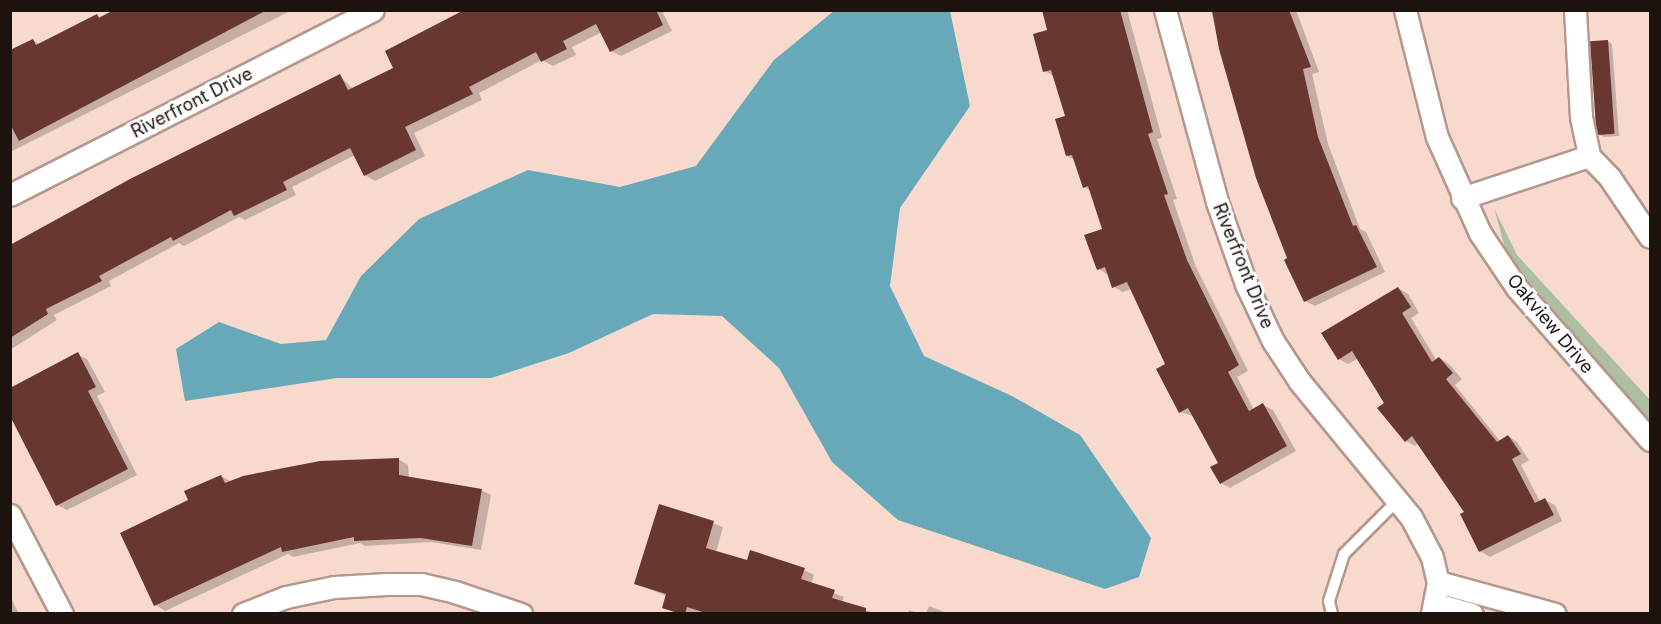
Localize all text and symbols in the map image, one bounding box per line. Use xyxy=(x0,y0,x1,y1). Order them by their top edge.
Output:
street label: Riverfront Drive xyxy=(128,63,256,143)
street label: Riverfront Drive xyxy=(1208,200,1278,332)
street label: Oakview Drive xyxy=(1502,270,1598,378)

